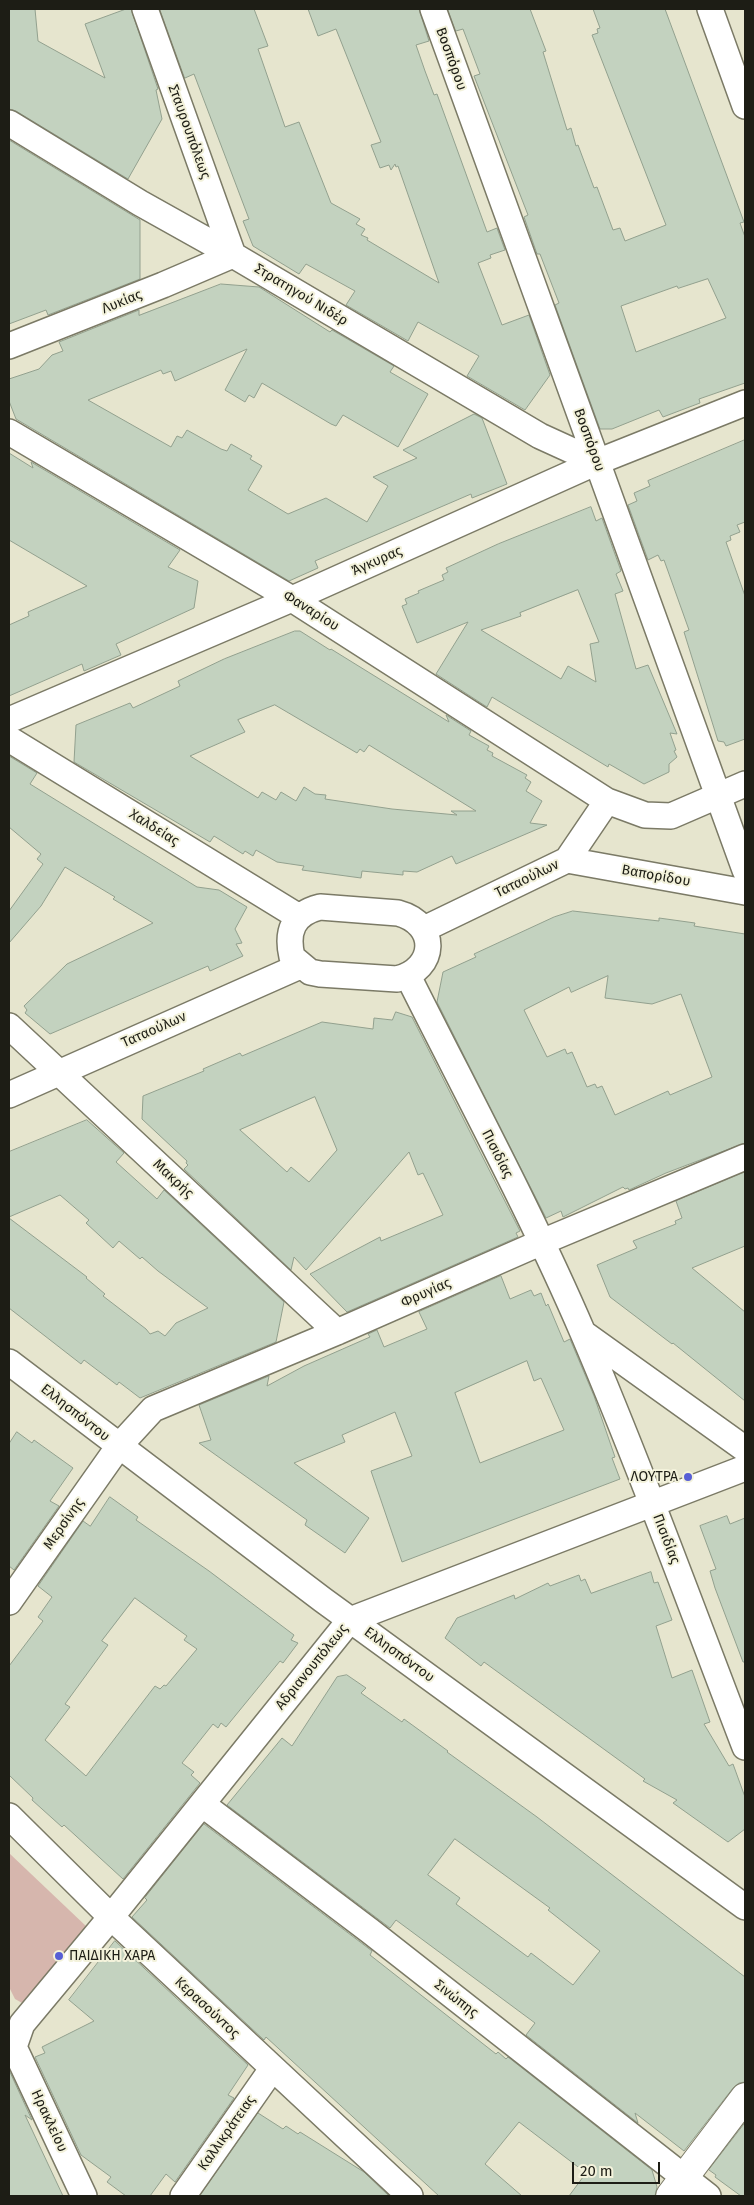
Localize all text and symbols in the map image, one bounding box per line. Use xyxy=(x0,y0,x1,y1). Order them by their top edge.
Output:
street label: Βοσπόρου xyxy=(432,25,470,93)
street label: Σταυρουπόλεως xyxy=(164,82,214,182)
street label: Στρατηγού Νιδέρ xyxy=(251,260,351,330)
street label: Λυκίας xyxy=(99,286,145,318)
street label: Βοσπόρου xyxy=(570,406,608,474)
street label: Άγκυρας xyxy=(349,542,405,580)
street label: Φαναρίου xyxy=(280,587,342,635)
street label: Χαλδείας xyxy=(126,806,182,850)
street label: Ταταούλων xyxy=(492,856,562,902)
street label: Βαπορίδου xyxy=(620,862,692,890)
street label: Ταταούλων xyxy=(119,1008,189,1052)
street label: Πισιδίας xyxy=(478,1127,516,1181)
street label: Μακρής xyxy=(149,1156,197,1202)
street label: Φρυγίας xyxy=(398,1275,454,1311)
street label: Ελλησπόντου xyxy=(37,1381,113,1445)
place label: ΛΟΥΤΡΑ xyxy=(631,1469,678,1485)
marker: ΛΟΥΤΡΑ xyxy=(682,1471,694,1483)
street label: Μερσίνης xyxy=(40,1495,88,1553)
street label: Πισιδίας xyxy=(649,1512,683,1566)
street label: Αδριανουπόλεως xyxy=(272,1621,352,1713)
street label: Ελλησπόντου xyxy=(361,1624,437,1686)
place label: ΠΑΙΔΙΚΗ ΧΑΡΑ xyxy=(69,1948,155,1964)
marker: ΠΑΙΔΙΚΗ ΧΑΡΑ xyxy=(53,1950,65,1962)
street label: Κερασούντος xyxy=(171,1974,243,2042)
street label: Σινώπης xyxy=(431,1977,481,2021)
street label: Ηρακλείου xyxy=(27,2087,71,2155)
street label: Καλλικράτειας xyxy=(195,2092,259,2174)
scale bar xyxy=(574,2152,662,2184)
text: 20 m xyxy=(580,2162,613,2180)

